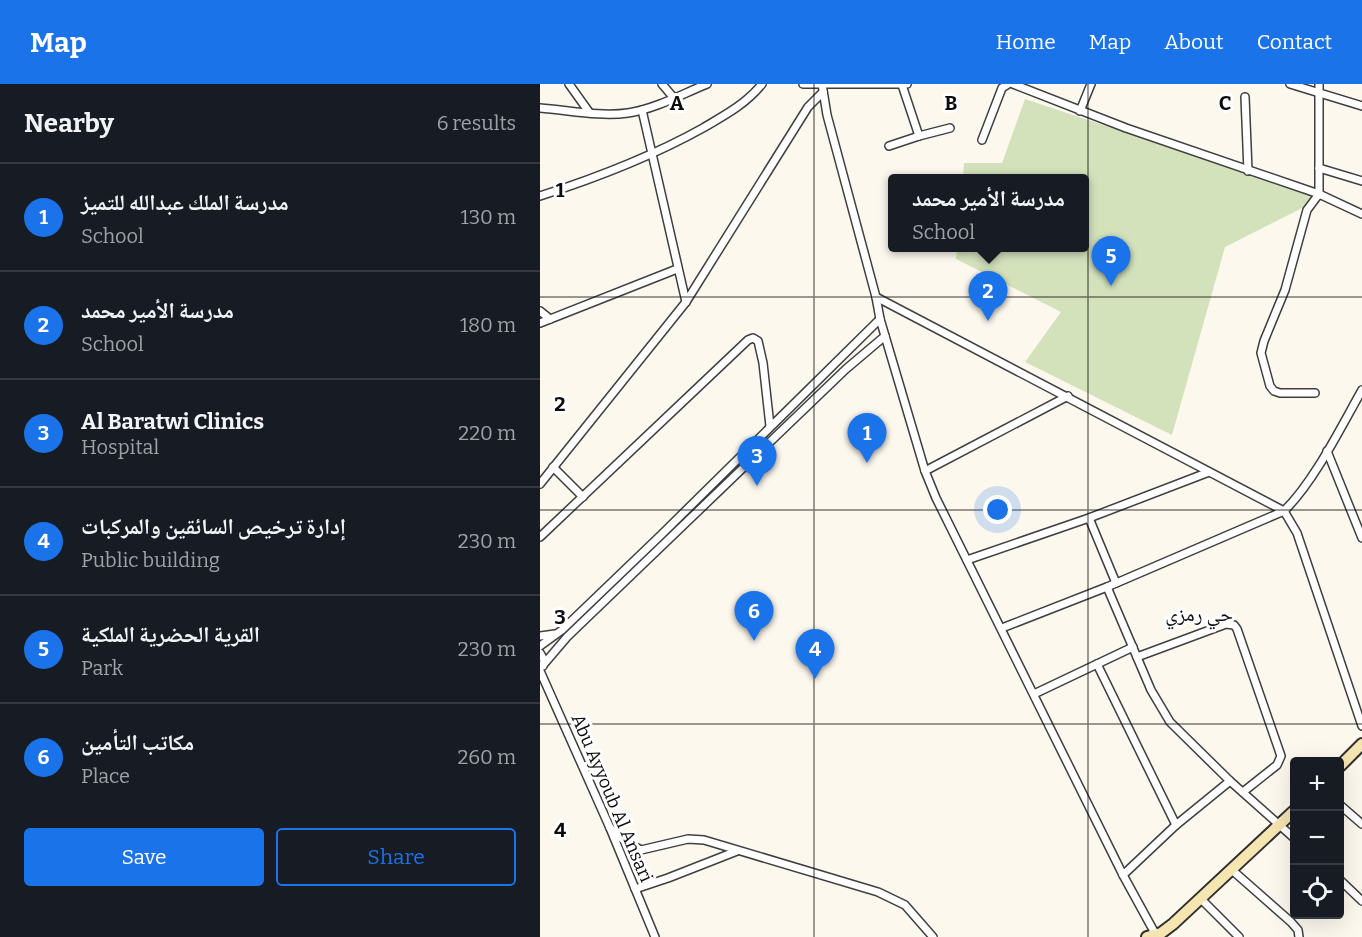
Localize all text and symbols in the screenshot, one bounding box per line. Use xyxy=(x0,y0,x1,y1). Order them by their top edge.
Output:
text: Map xyxy=(30,26,87,59)
text: Home xyxy=(996,29,1056,55)
text: Map xyxy=(1089,29,1131,55)
text: About xyxy=(1164,29,1224,55)
text: Contact xyxy=(1257,29,1332,55)
text: A xyxy=(670,91,685,115)
text: B xyxy=(945,91,958,115)
text: C xyxy=(1219,91,1231,115)
text: Nearby xyxy=(24,108,114,139)
text: 6 results xyxy=(437,111,516,135)
popup xyxy=(888,174,1089,252)
text: 1 xyxy=(556,178,565,202)
text: مدرسة الأمير محمد xyxy=(912,185,1065,212)
text: مدرسة الملك عبدالله للتميز xyxy=(81,189,289,216)
text: 1 xyxy=(39,205,48,229)
text: 130 m xyxy=(461,205,516,229)
text: School xyxy=(912,220,975,244)
text: School xyxy=(81,224,144,248)
pin: 5 xyxy=(1092,236,1130,286)
pin: 2 xyxy=(968,272,1008,321)
text: مدرسة الأمير محمد xyxy=(81,297,234,324)
text: 2 xyxy=(38,313,49,337)
text: 180 m xyxy=(460,313,516,337)
text: School xyxy=(81,332,144,356)
text: 2 xyxy=(554,392,566,416)
text: Al Baratwi Clinics xyxy=(81,408,264,435)
pin: 1 xyxy=(848,414,886,463)
text: 3 xyxy=(38,421,49,445)
text: 220 m xyxy=(458,421,516,445)
text: Hospital xyxy=(81,435,159,459)
pin: 3 xyxy=(738,436,776,486)
your location xyxy=(983,495,1012,524)
text: إدارة ترخيص السائقين والمركبات xyxy=(81,513,346,540)
text: 4 xyxy=(37,529,50,553)
text: 230 m xyxy=(458,529,516,553)
text: Public building xyxy=(81,548,220,572)
pin: 6 xyxy=(734,592,774,641)
district label: حي رمزي xyxy=(1165,602,1233,630)
text: 3 xyxy=(554,605,566,629)
text: القرية الحضرية الملكية xyxy=(81,621,260,648)
pin: 4 xyxy=(796,630,834,679)
text: 5 xyxy=(38,637,49,661)
text: 230 m xyxy=(458,637,516,661)
text: Park xyxy=(81,656,123,680)
street label: Abu Ayyoub Al Ansari xyxy=(567,711,657,885)
text: مكاتب التأمين xyxy=(81,729,194,756)
text: 6 xyxy=(38,745,49,769)
text: 260 m xyxy=(457,745,516,769)
map controls xyxy=(1290,757,1344,919)
button: + xyxy=(1290,757,1344,811)
text: Place xyxy=(81,764,130,788)
button: − xyxy=(1290,811,1344,865)
text: 4 xyxy=(554,818,566,842)
button: Save xyxy=(24,828,264,886)
button: Share xyxy=(276,828,516,886)
button: locate xyxy=(1290,865,1344,919)

